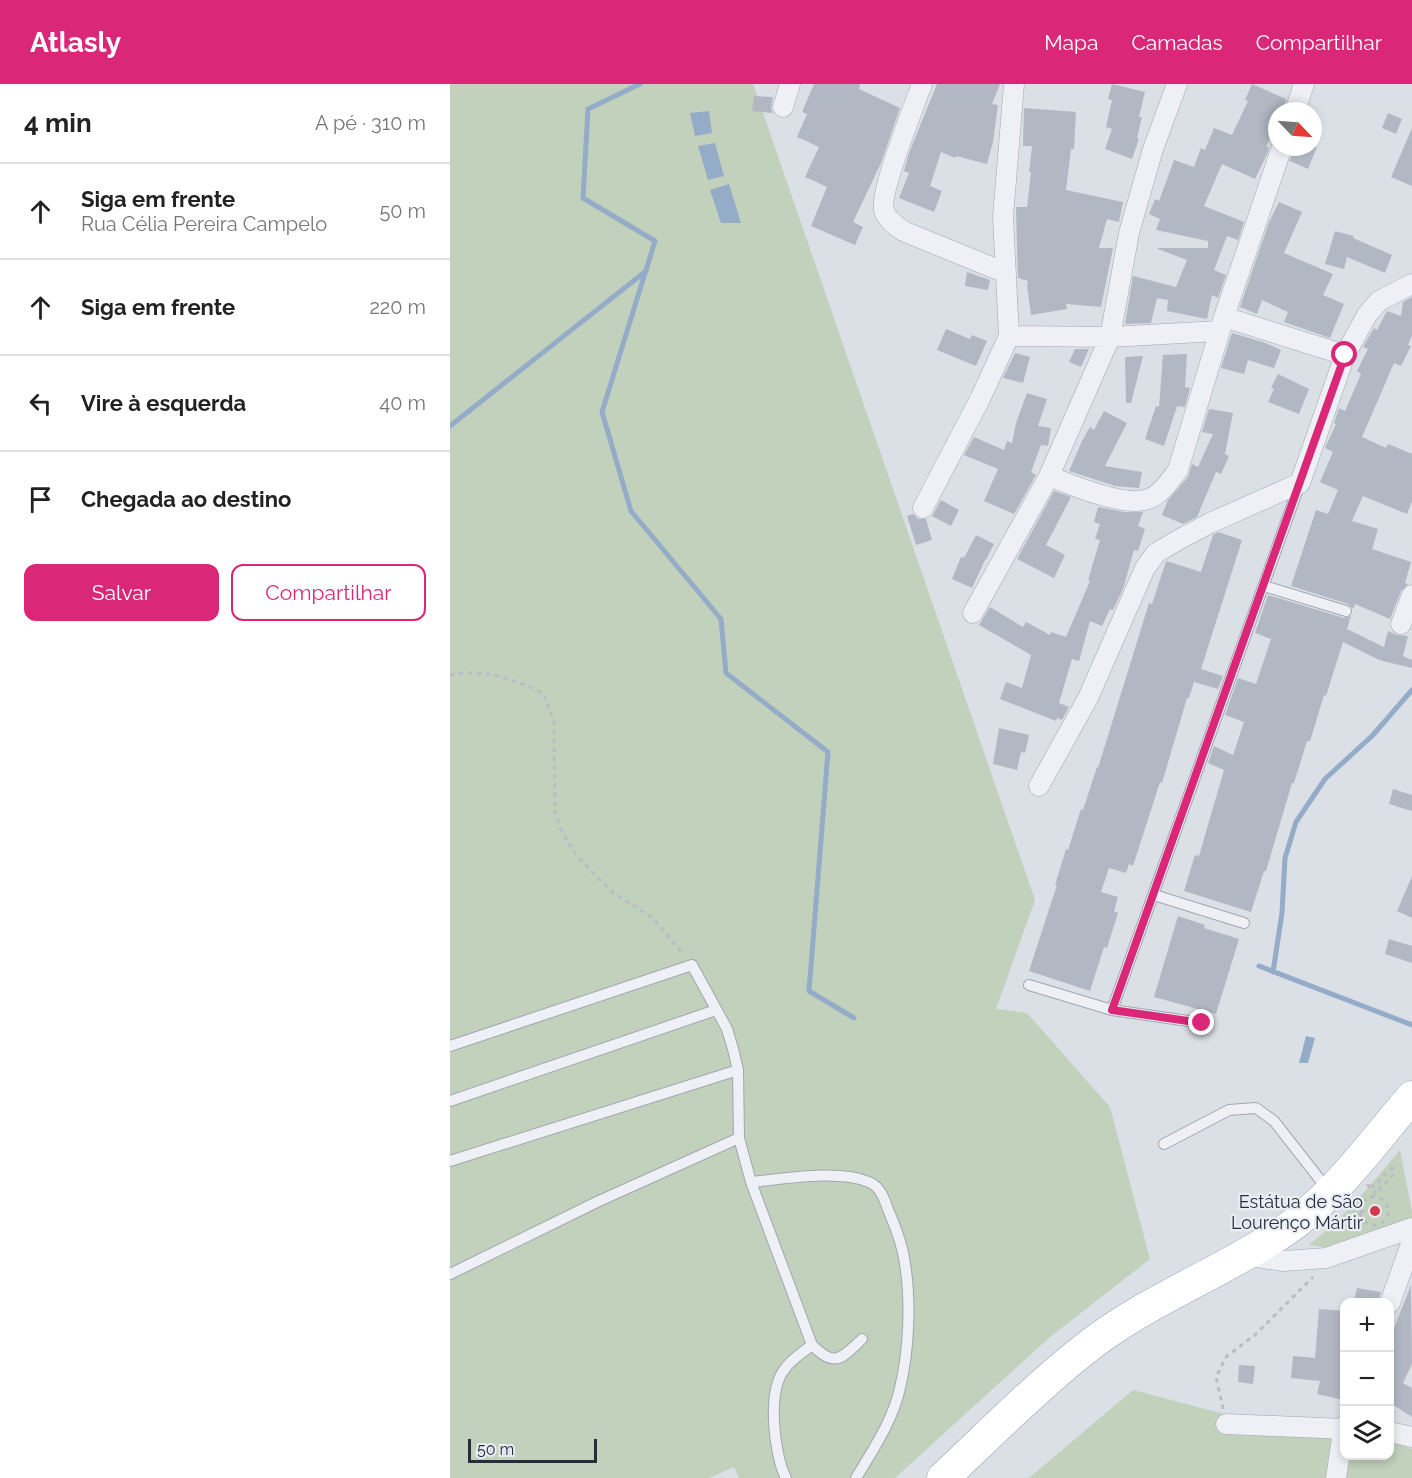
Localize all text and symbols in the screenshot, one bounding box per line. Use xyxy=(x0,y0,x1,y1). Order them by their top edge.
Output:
text: Atlasly xyxy=(30,26,121,59)
text: Mapa xyxy=(1044,30,1098,55)
text: Camadas xyxy=(1131,30,1223,55)
text: Compartilhar xyxy=(1256,30,1382,55)
north arrow xyxy=(1268,102,1322,156)
text: 4 min xyxy=(24,108,92,138)
text: A pé · 310 m xyxy=(315,111,426,135)
text: Siga em frente xyxy=(81,186,235,212)
icon: ahead xyxy=(24,195,57,228)
text: 50 m xyxy=(379,199,426,223)
text: Rua Célia Pereira Campelo xyxy=(81,212,327,236)
icon: ahead xyxy=(24,291,57,324)
text: Siga em frente xyxy=(81,294,235,320)
text: 220 m xyxy=(369,295,426,319)
route start xyxy=(1331,341,1357,367)
icon: left xyxy=(24,387,57,420)
text: Vire à esquerda xyxy=(81,390,246,416)
text: 40 m xyxy=(379,391,426,415)
icon: arrive xyxy=(24,483,57,516)
text: Chegada ao destino xyxy=(81,486,291,512)
button: Salvar xyxy=(24,564,219,621)
button: Compartilhar xyxy=(231,564,426,621)
route end xyxy=(1188,1009,1214,1035)
place label: Estátua de São Lourenço Mártir xyxy=(1231,1191,1364,1233)
marker: Estátua de São Lourenço Mártir xyxy=(1368,1204,1382,1218)
map controls xyxy=(1340,1298,1394,1460)
button: + xyxy=(1340,1298,1394,1352)
button: − xyxy=(1340,1352,1394,1406)
button: layers xyxy=(1340,1406,1394,1460)
scale bar xyxy=(468,1436,597,1464)
text: 50 m xyxy=(477,1440,514,1459)

